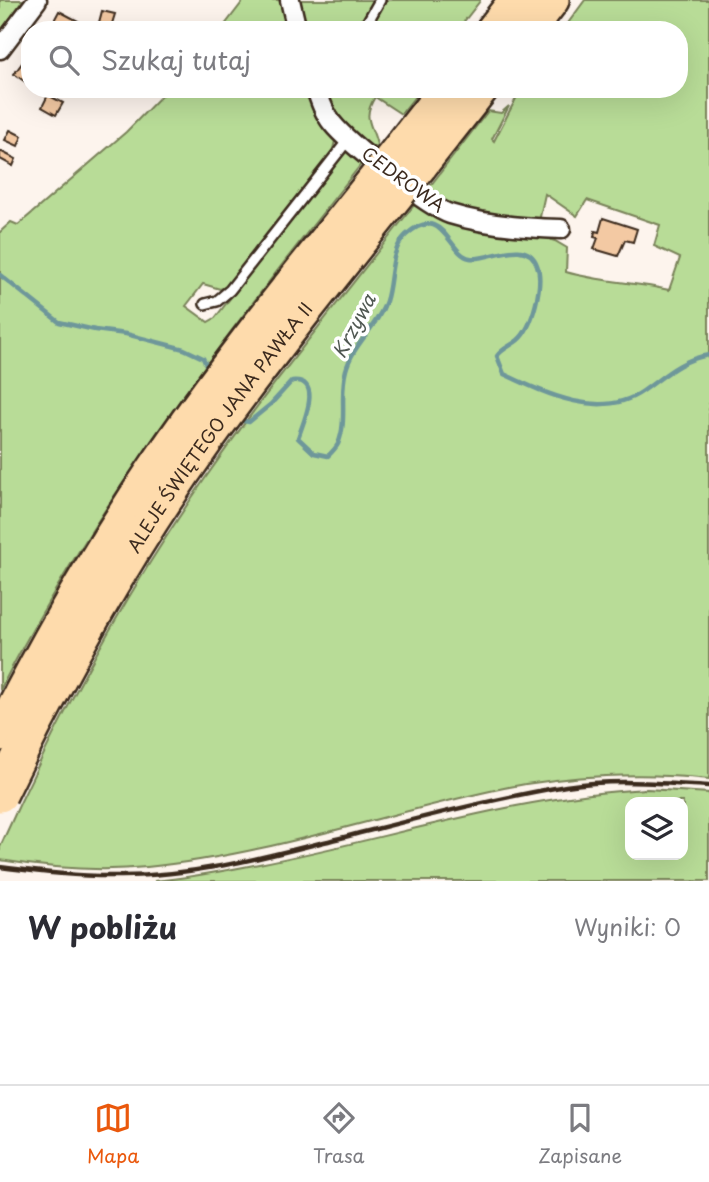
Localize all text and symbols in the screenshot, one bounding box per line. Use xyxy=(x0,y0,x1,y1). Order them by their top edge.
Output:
search box xyxy=(21,21,688,98)
text: Szukaj tutaj xyxy=(101,40,251,79)
icon: search xyxy=(45,41,83,79)
street label: CEDROWA xyxy=(357,139,451,218)
water label: Krzywa xyxy=(325,287,382,363)
street label: ALEJE ŚWIĘTEGO JANA PAWŁA II xyxy=(120,296,318,558)
map controls xyxy=(625,797,688,860)
button: layers xyxy=(625,797,688,860)
text: W pobliżu xyxy=(28,904,177,949)
text: Wyniki: 0 xyxy=(574,909,681,944)
tab: Mapa xyxy=(87,1099,139,1169)
tab: Trasa xyxy=(313,1099,365,1169)
tab: Zapisane xyxy=(538,1099,622,1169)

